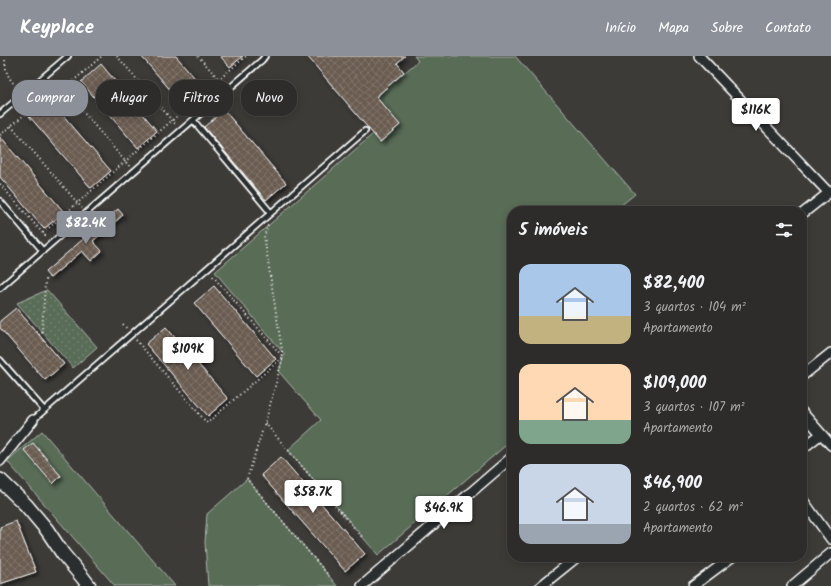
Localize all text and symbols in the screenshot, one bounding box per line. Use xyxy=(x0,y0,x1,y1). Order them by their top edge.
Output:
text: Keyplace xyxy=(20,13,94,43)
text: Início xyxy=(605,17,636,39)
text: Mapa xyxy=(658,17,689,39)
text: Sobre xyxy=(711,17,743,39)
text: Contato xyxy=(765,17,811,39)
chip: Comprar xyxy=(12,80,88,116)
chip: Alugar xyxy=(96,80,161,116)
chip: Filtros xyxy=(169,80,233,116)
chip: Novo xyxy=(241,80,297,116)
pin: $116K xyxy=(728,98,784,132)
text: $116K xyxy=(741,100,771,121)
pin: $82.4K xyxy=(53,211,119,245)
text: $82.4K xyxy=(66,213,106,234)
text: 5 imóveis xyxy=(519,217,588,244)
icon: filters xyxy=(773,219,795,241)
text: $82,400 xyxy=(643,270,704,297)
icon: home xyxy=(551,280,599,328)
text: 3 quartos · 104 m² xyxy=(643,297,746,318)
text: Apartamento xyxy=(643,318,713,339)
pin: $109K xyxy=(160,337,216,371)
text: $109K xyxy=(172,339,204,360)
text: $109,000 xyxy=(643,370,706,397)
icon: home xyxy=(551,380,599,428)
text: 3 quartos · 107 m² xyxy=(643,397,745,418)
text: Apartamento xyxy=(643,418,713,439)
text: $46,900 xyxy=(643,470,702,497)
pin: $58.7K xyxy=(280,480,346,514)
icon: home xyxy=(551,480,599,528)
text: $58.7K xyxy=(294,482,333,503)
pin: $46.9K xyxy=(411,496,477,530)
text: 2 quartos · 62 m² xyxy=(643,497,743,518)
text: $46.9K xyxy=(424,498,464,519)
text: Apartamento xyxy=(643,518,713,539)

